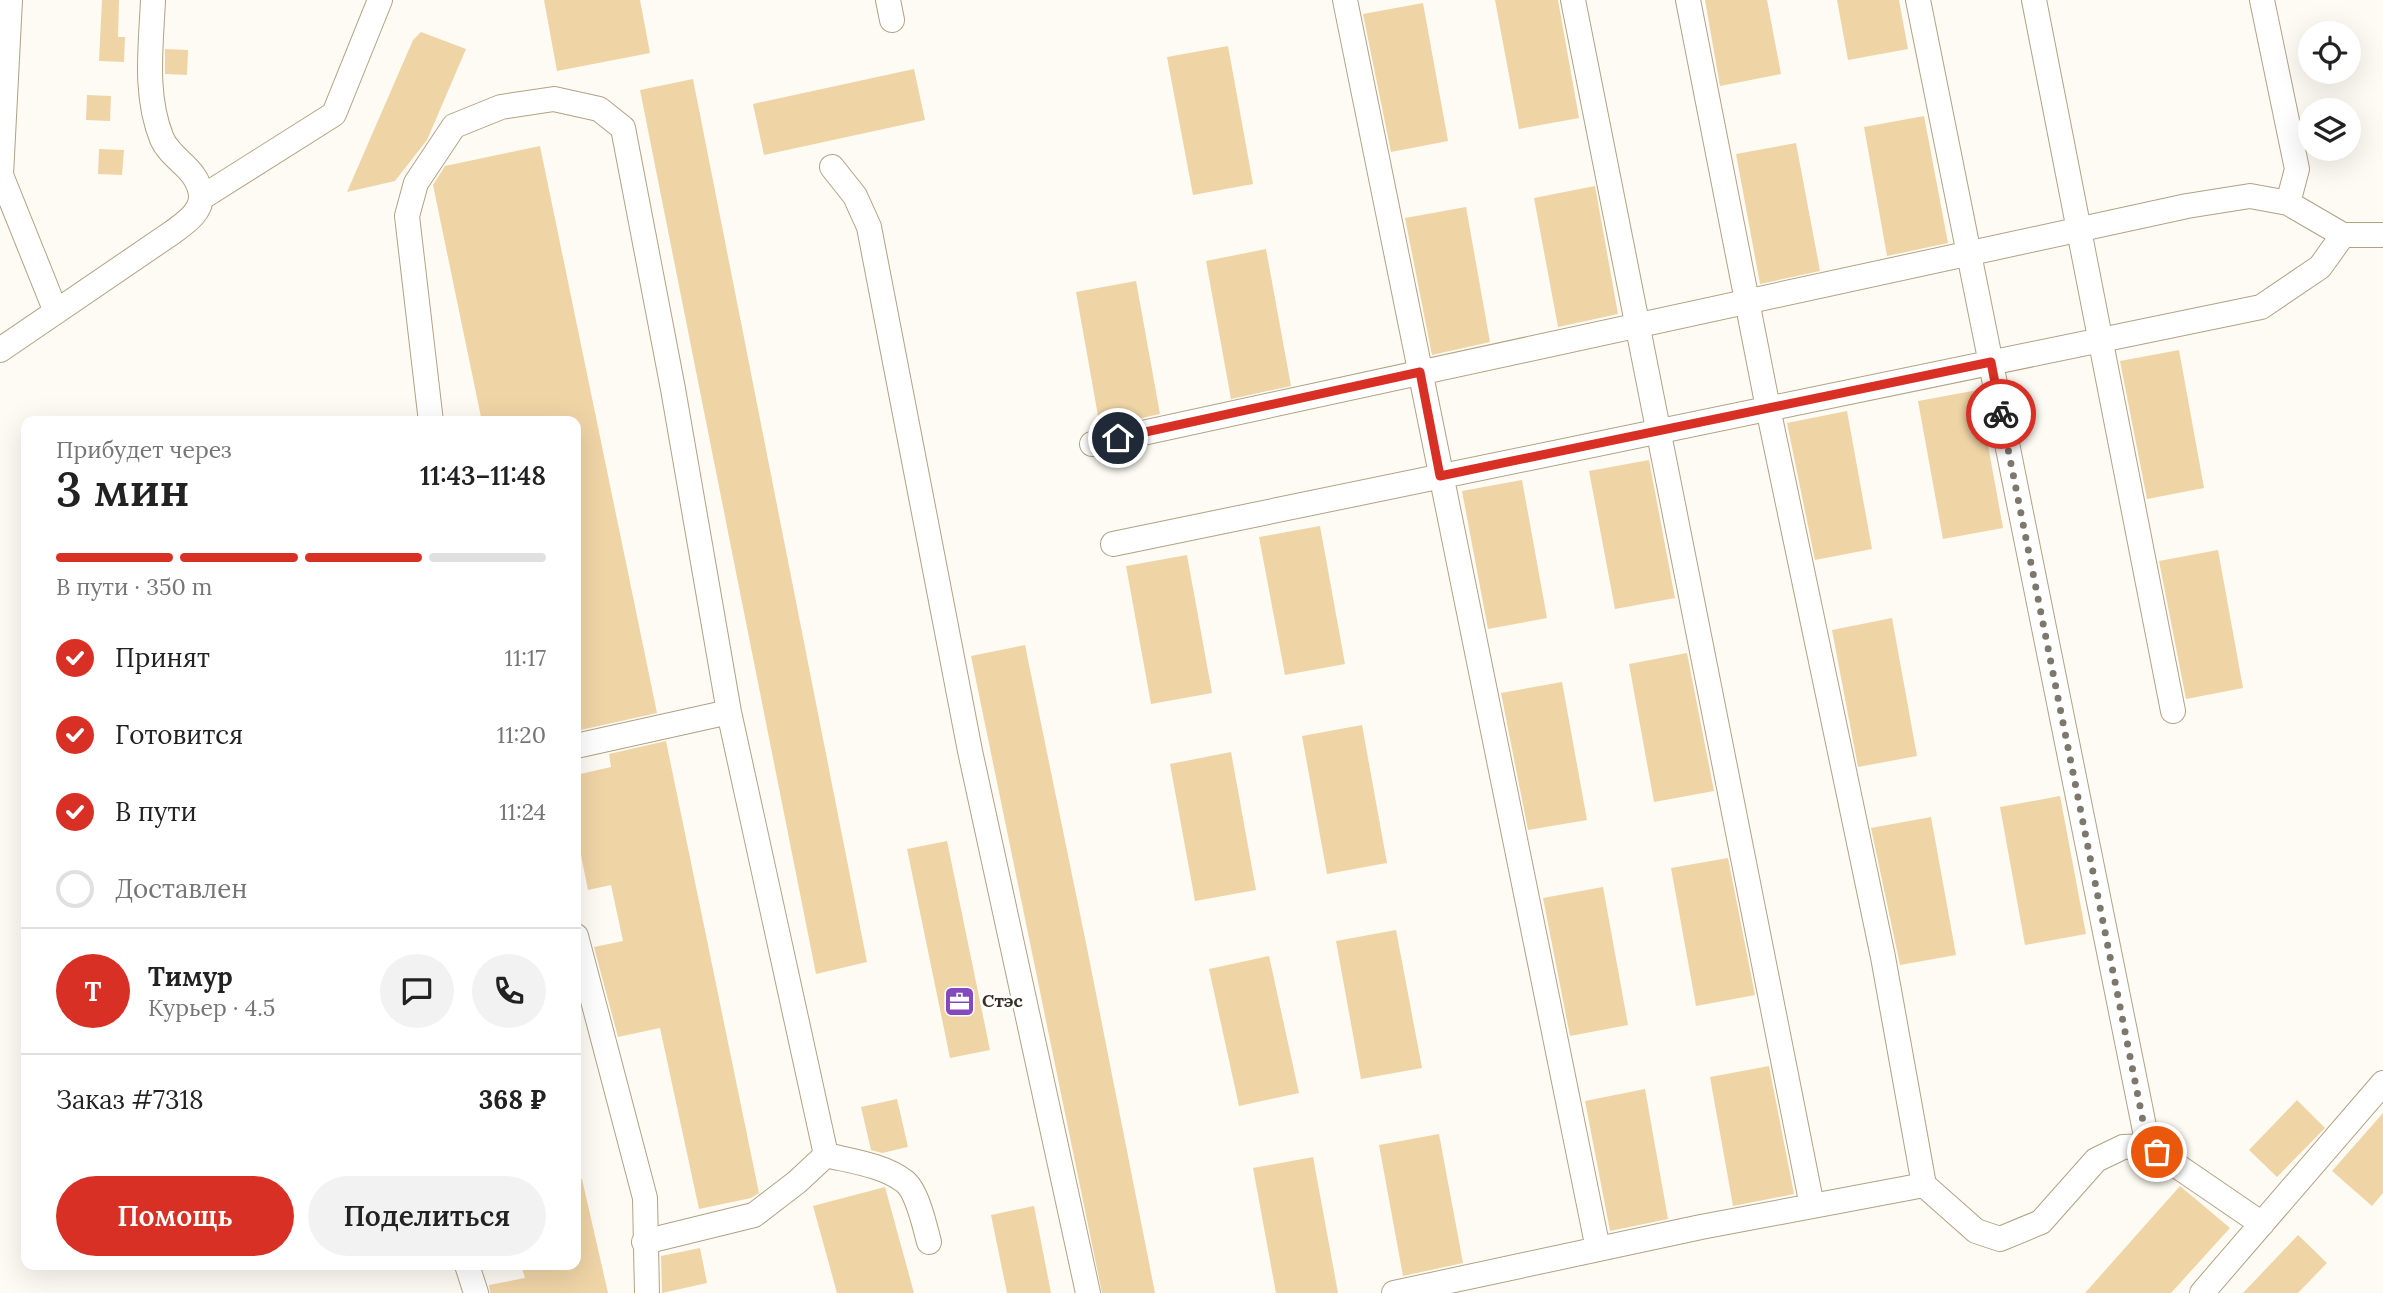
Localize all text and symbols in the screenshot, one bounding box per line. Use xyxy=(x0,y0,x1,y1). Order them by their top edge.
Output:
map controls xyxy=(2298,21,2361,161)
button: locate xyxy=(2298,21,2361,84)
button: layers xyxy=(2298,98,2361,161)
courier xyxy=(1966,379,2036,449)
icon: bike xyxy=(1982,395,2020,433)
pin xyxy=(1088,408,1148,468)
icon: home xyxy=(1099,419,1137,457)
text: Прибудет через xyxy=(56,435,232,464)
text: 11:43–11:48 xyxy=(420,459,546,492)
text: 3 мин xyxy=(56,460,189,519)
text: В пути · 350 m xyxy=(56,572,212,601)
icon: check xyxy=(56,639,94,677)
text: Принят xyxy=(115,641,210,674)
text: 11:17 xyxy=(505,643,546,672)
icon: check xyxy=(56,716,94,754)
text: Готовится xyxy=(115,718,243,751)
text: 11:20 xyxy=(497,720,546,749)
icon: check xyxy=(56,793,94,831)
text: В пути xyxy=(115,795,197,828)
text: 11:24 xyxy=(499,797,546,826)
text: Доставлен xyxy=(115,872,248,905)
button: chat xyxy=(380,954,454,1028)
button: phone xyxy=(472,954,546,1028)
text: Тимур xyxy=(148,960,233,993)
text: Т xyxy=(85,975,101,1008)
office icon: Стэс xyxy=(942,984,976,1018)
place label: Стэс xyxy=(982,989,1023,1012)
text: Курьер · 4.5 xyxy=(148,993,275,1022)
text: Заказ #7318 xyxy=(56,1083,204,1116)
text: 368 ₽ xyxy=(479,1083,546,1116)
pin xyxy=(2127,1122,2187,1182)
icon: bag xyxy=(2138,1133,2176,1171)
button: Помощь xyxy=(56,1176,294,1256)
button: Поделиться xyxy=(308,1176,546,1256)

